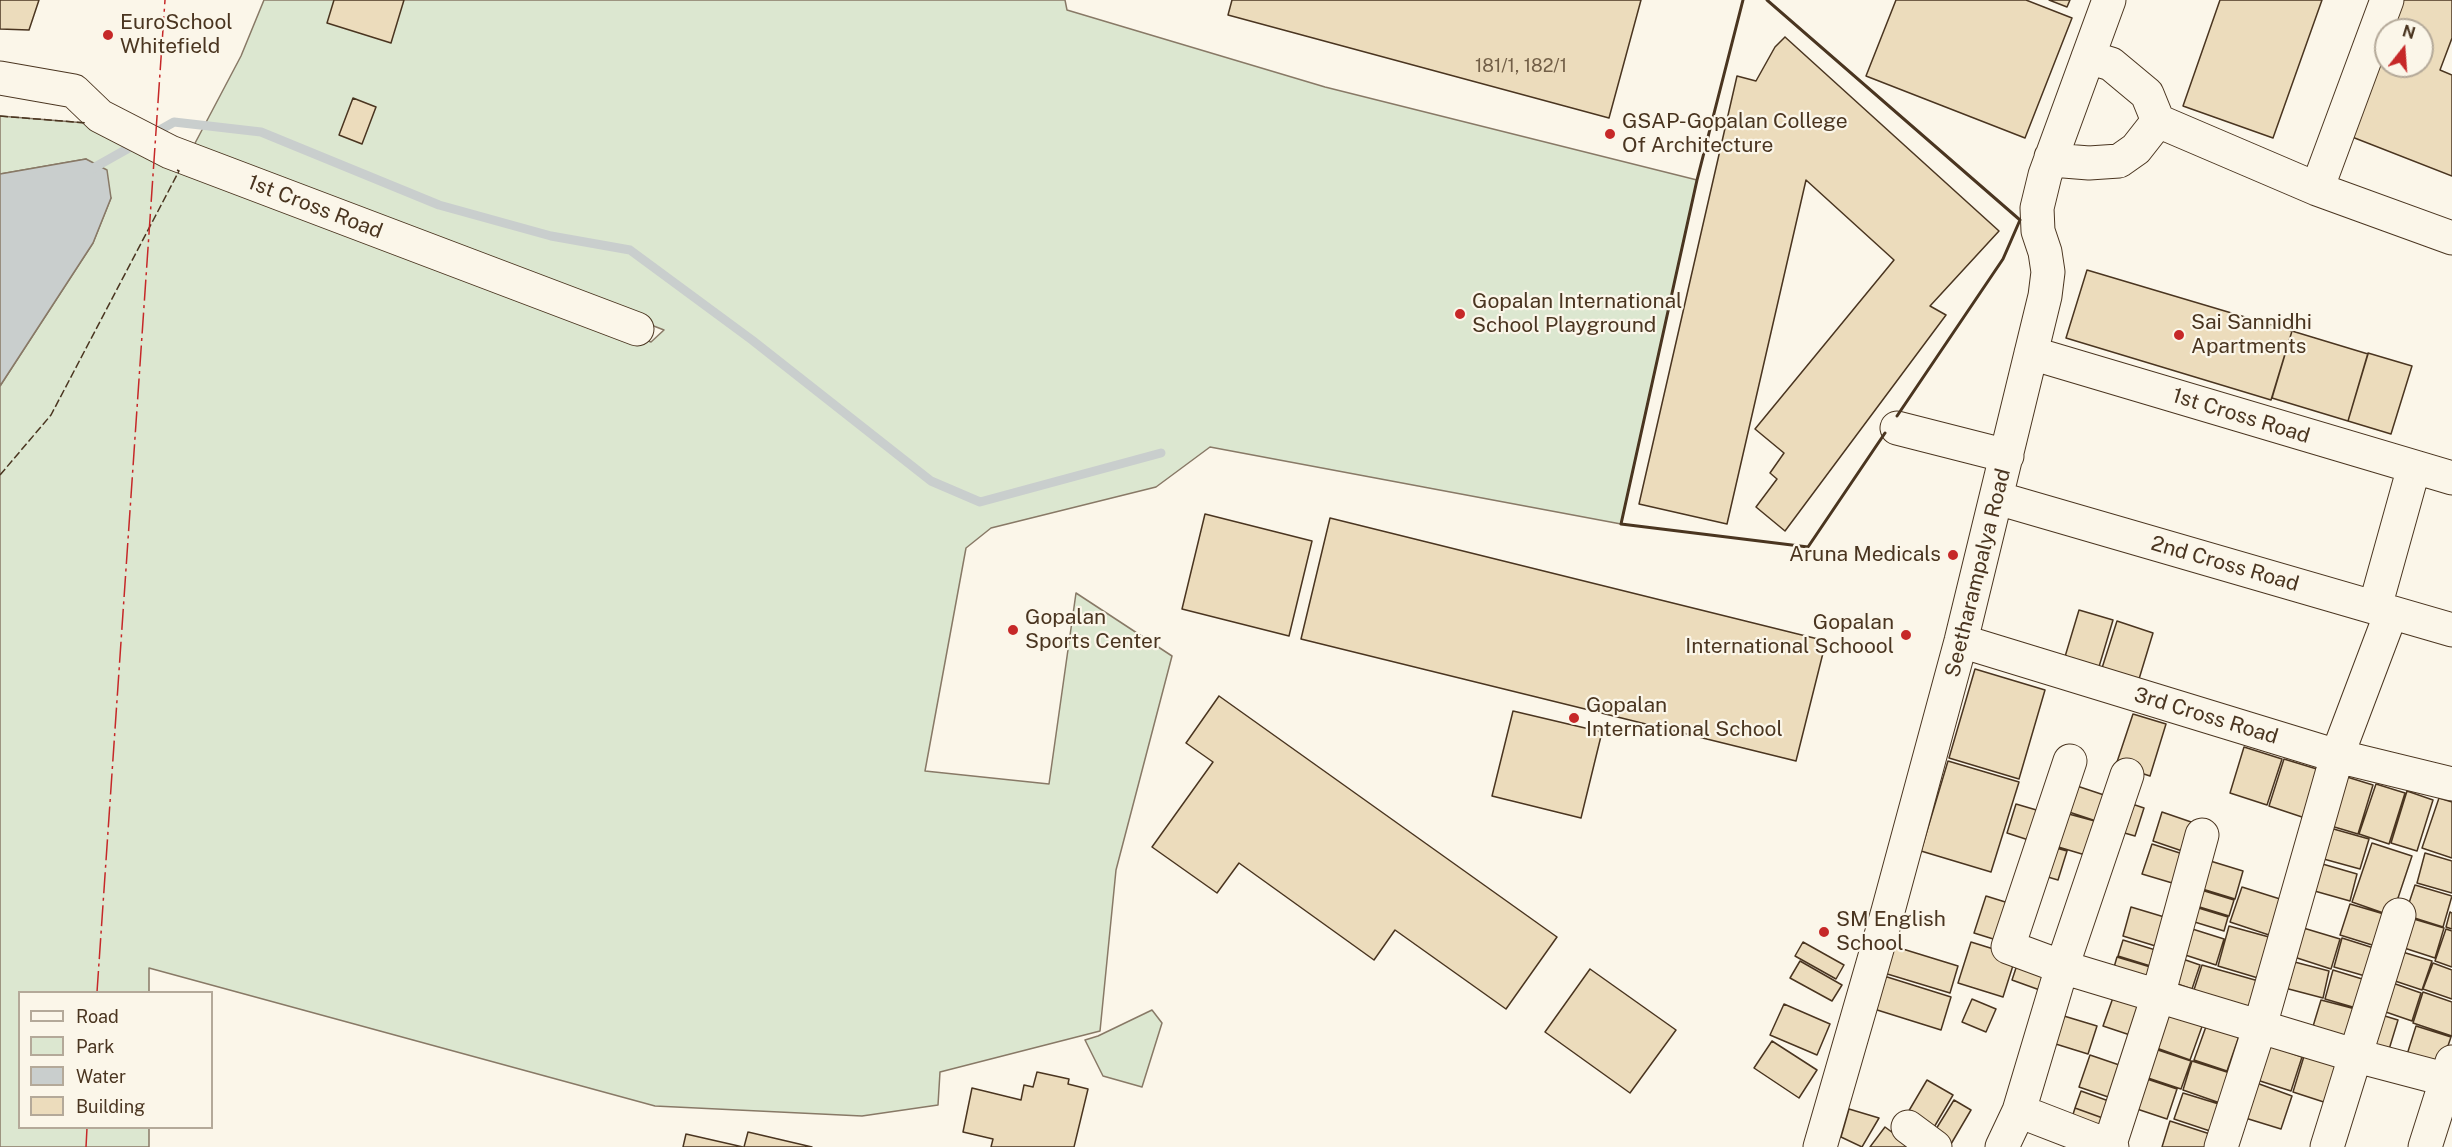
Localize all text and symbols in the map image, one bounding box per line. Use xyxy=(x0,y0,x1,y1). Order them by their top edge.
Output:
place label: EuroSchool Whitefield xyxy=(120,10,233,60)
north arrow xyxy=(2374,18,2434,78)
text: N xyxy=(2400,21,2418,43)
marker: EuroSchool Whitefield xyxy=(101,28,115,42)
house number: 181/1, 182/1 xyxy=(1475,55,1567,77)
place label: GSAP-Gopalan College Of Architecture xyxy=(1622,109,1848,159)
marker: GSAP-Gopalan College Of Architecture xyxy=(1603,127,1617,141)
street label: 1st Cross Road xyxy=(244,170,386,244)
place label: Gopalan International School Playground xyxy=(1472,289,1682,339)
marker: Gopalan International School Playground xyxy=(1453,307,1467,321)
place label: Sai Sannidhi Apartments xyxy=(2191,310,2312,360)
marker: Sai Sannidhi Apartments xyxy=(2172,328,2186,342)
street label: 1st Cross Road xyxy=(2169,383,2313,449)
street label: Seetharampalya Road xyxy=(1940,466,2016,680)
street label: 2nd Cross Road xyxy=(2148,531,2302,597)
place label: Aruna Medicals xyxy=(1789,542,1941,568)
marker: Aruna Medicals xyxy=(1946,548,1960,562)
place label: Gopalan Sports Center xyxy=(1025,605,1161,655)
place label: Gopalan International Schoool xyxy=(1685,610,1894,660)
marker: Gopalan Sports Center xyxy=(1006,623,1020,637)
marker: Gopalan International Schoool xyxy=(1899,628,1913,642)
street label: 3rd Cross Road xyxy=(2131,682,2281,750)
place label: Gopalan International School xyxy=(1586,693,1783,743)
marker: Gopalan International School xyxy=(1567,711,1581,725)
place label: SM English School xyxy=(1836,907,1946,957)
marker: SM English School xyxy=(1817,925,1831,939)
legend xyxy=(18,991,213,1129)
text: Road xyxy=(76,1006,119,1027)
text: Park xyxy=(76,1036,114,1057)
text: Water xyxy=(76,1066,126,1087)
text: Building xyxy=(76,1096,145,1117)

